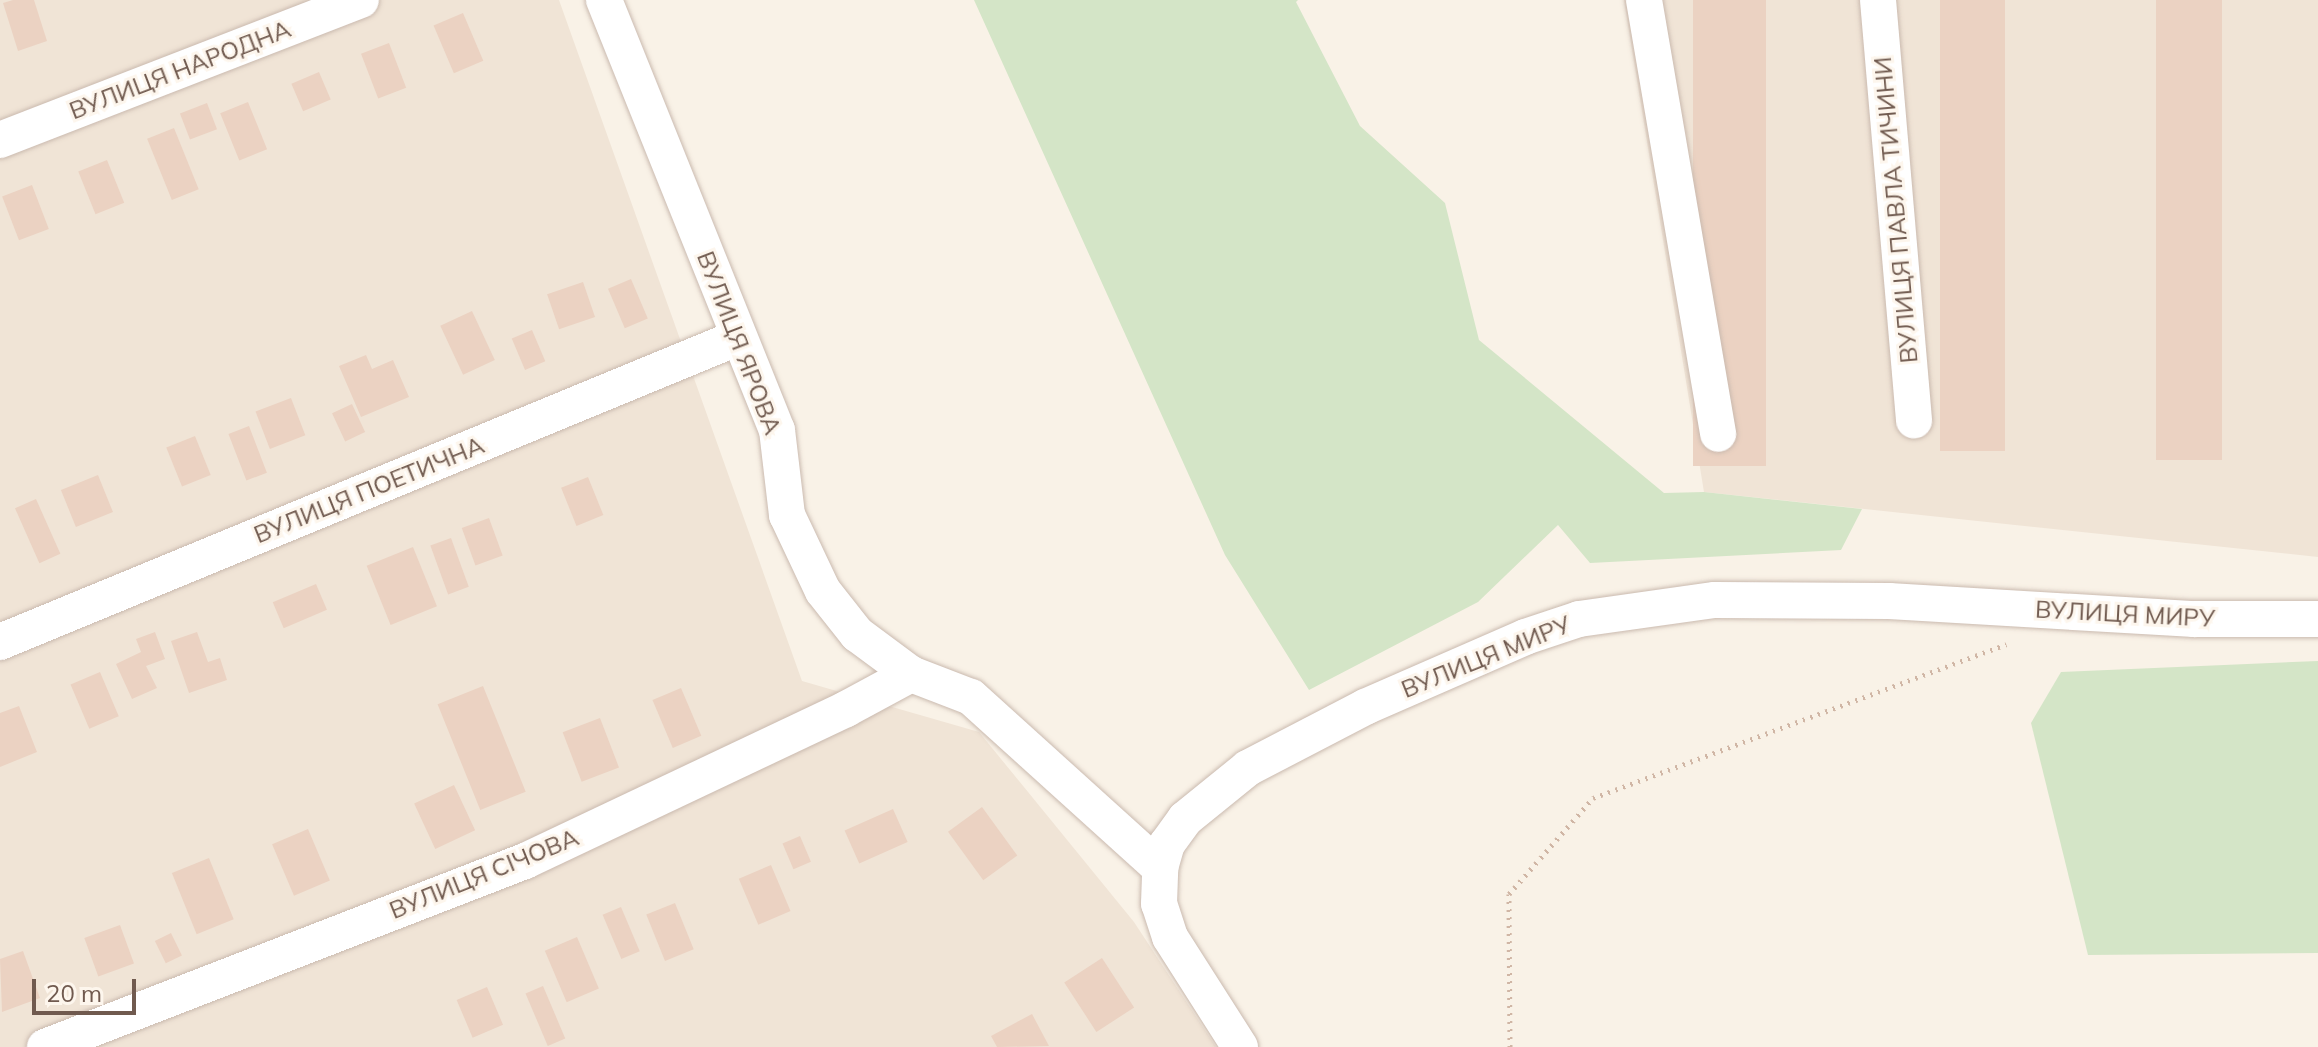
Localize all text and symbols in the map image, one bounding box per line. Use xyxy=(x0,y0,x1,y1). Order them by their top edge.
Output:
street label: ВУЛИЦЯ НАРОДНА xyxy=(65,15,295,125)
street label: ВУЛИЦЯ ПАВЛА ТИЧИНИ xyxy=(1868,56,1924,364)
street label: ВУЛИЦЯ ЯРОВА xyxy=(691,247,787,439)
street label: ВУЛИЦЯ ПОЕТИЧНА xyxy=(250,431,488,549)
street label: ВУЛИЦЯ МИРУ xyxy=(2034,595,2216,633)
street label: ВУЛИЦЯ МИРУ xyxy=(1397,610,1575,704)
street label: ВУЛИЦЯ СІЧОВА xyxy=(385,823,583,925)
scale bar xyxy=(36,963,140,1013)
text: 20 m xyxy=(46,978,102,1008)

